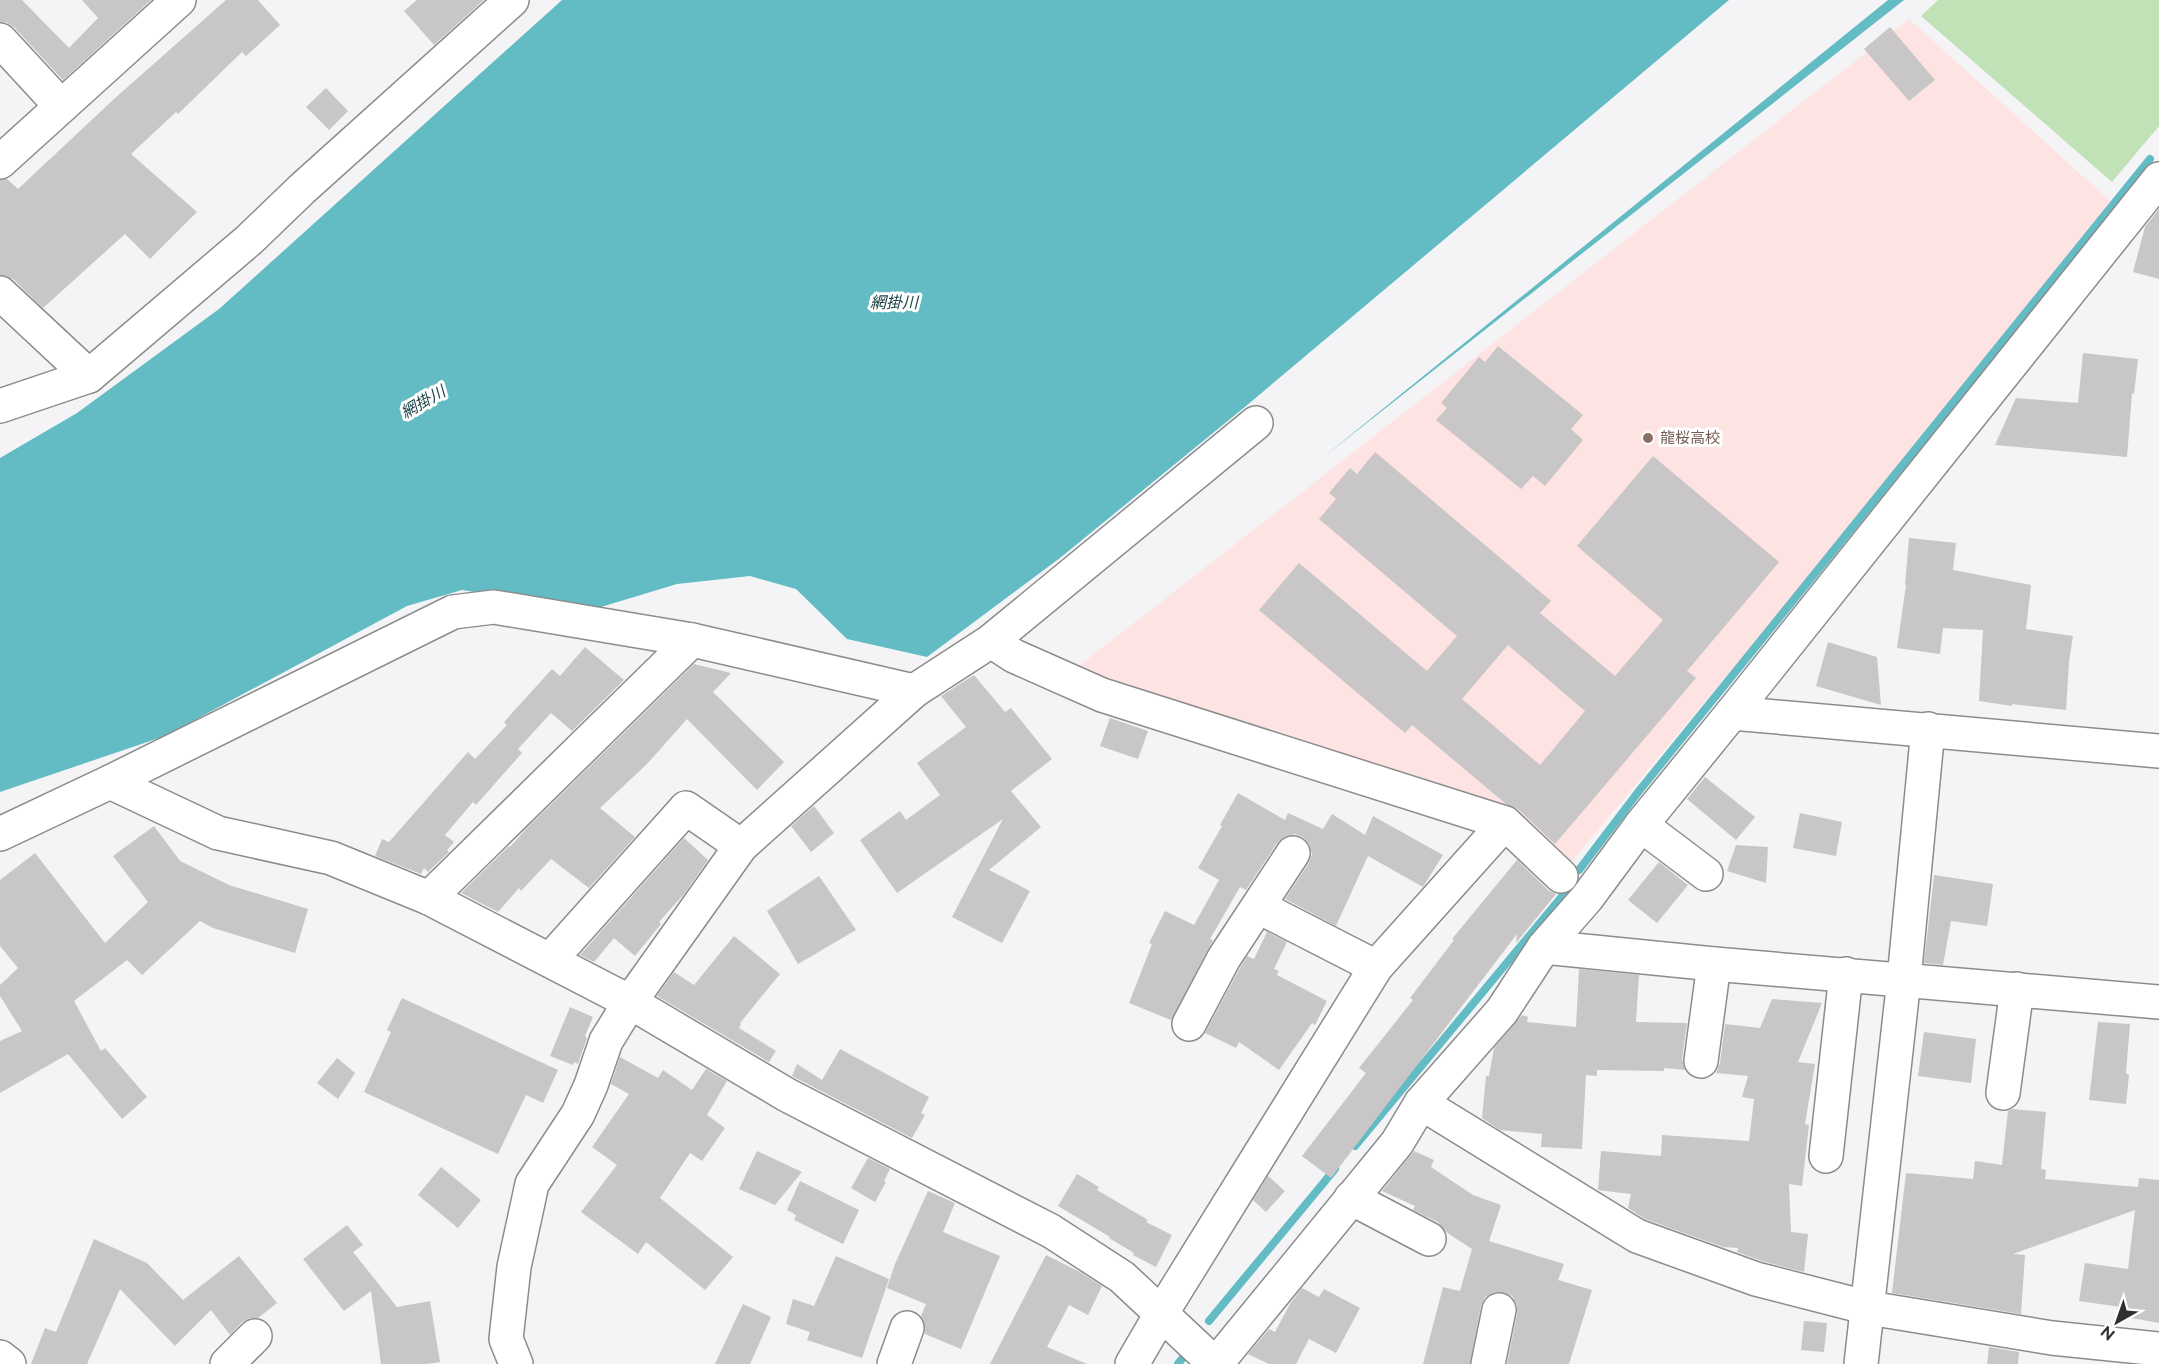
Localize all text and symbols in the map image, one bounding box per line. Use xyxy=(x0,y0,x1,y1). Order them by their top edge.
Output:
water label: 網掛川 xyxy=(870,293,920,312)
water label: 網掛川 xyxy=(397,381,450,422)
place label: 龍桜高校 xyxy=(1660,429,1720,447)
marker: 龍桜高校 xyxy=(1641,431,1655,445)
north arrow xyxy=(2087,1292,2147,1352)
text: N xyxy=(2097,1322,2118,1344)

